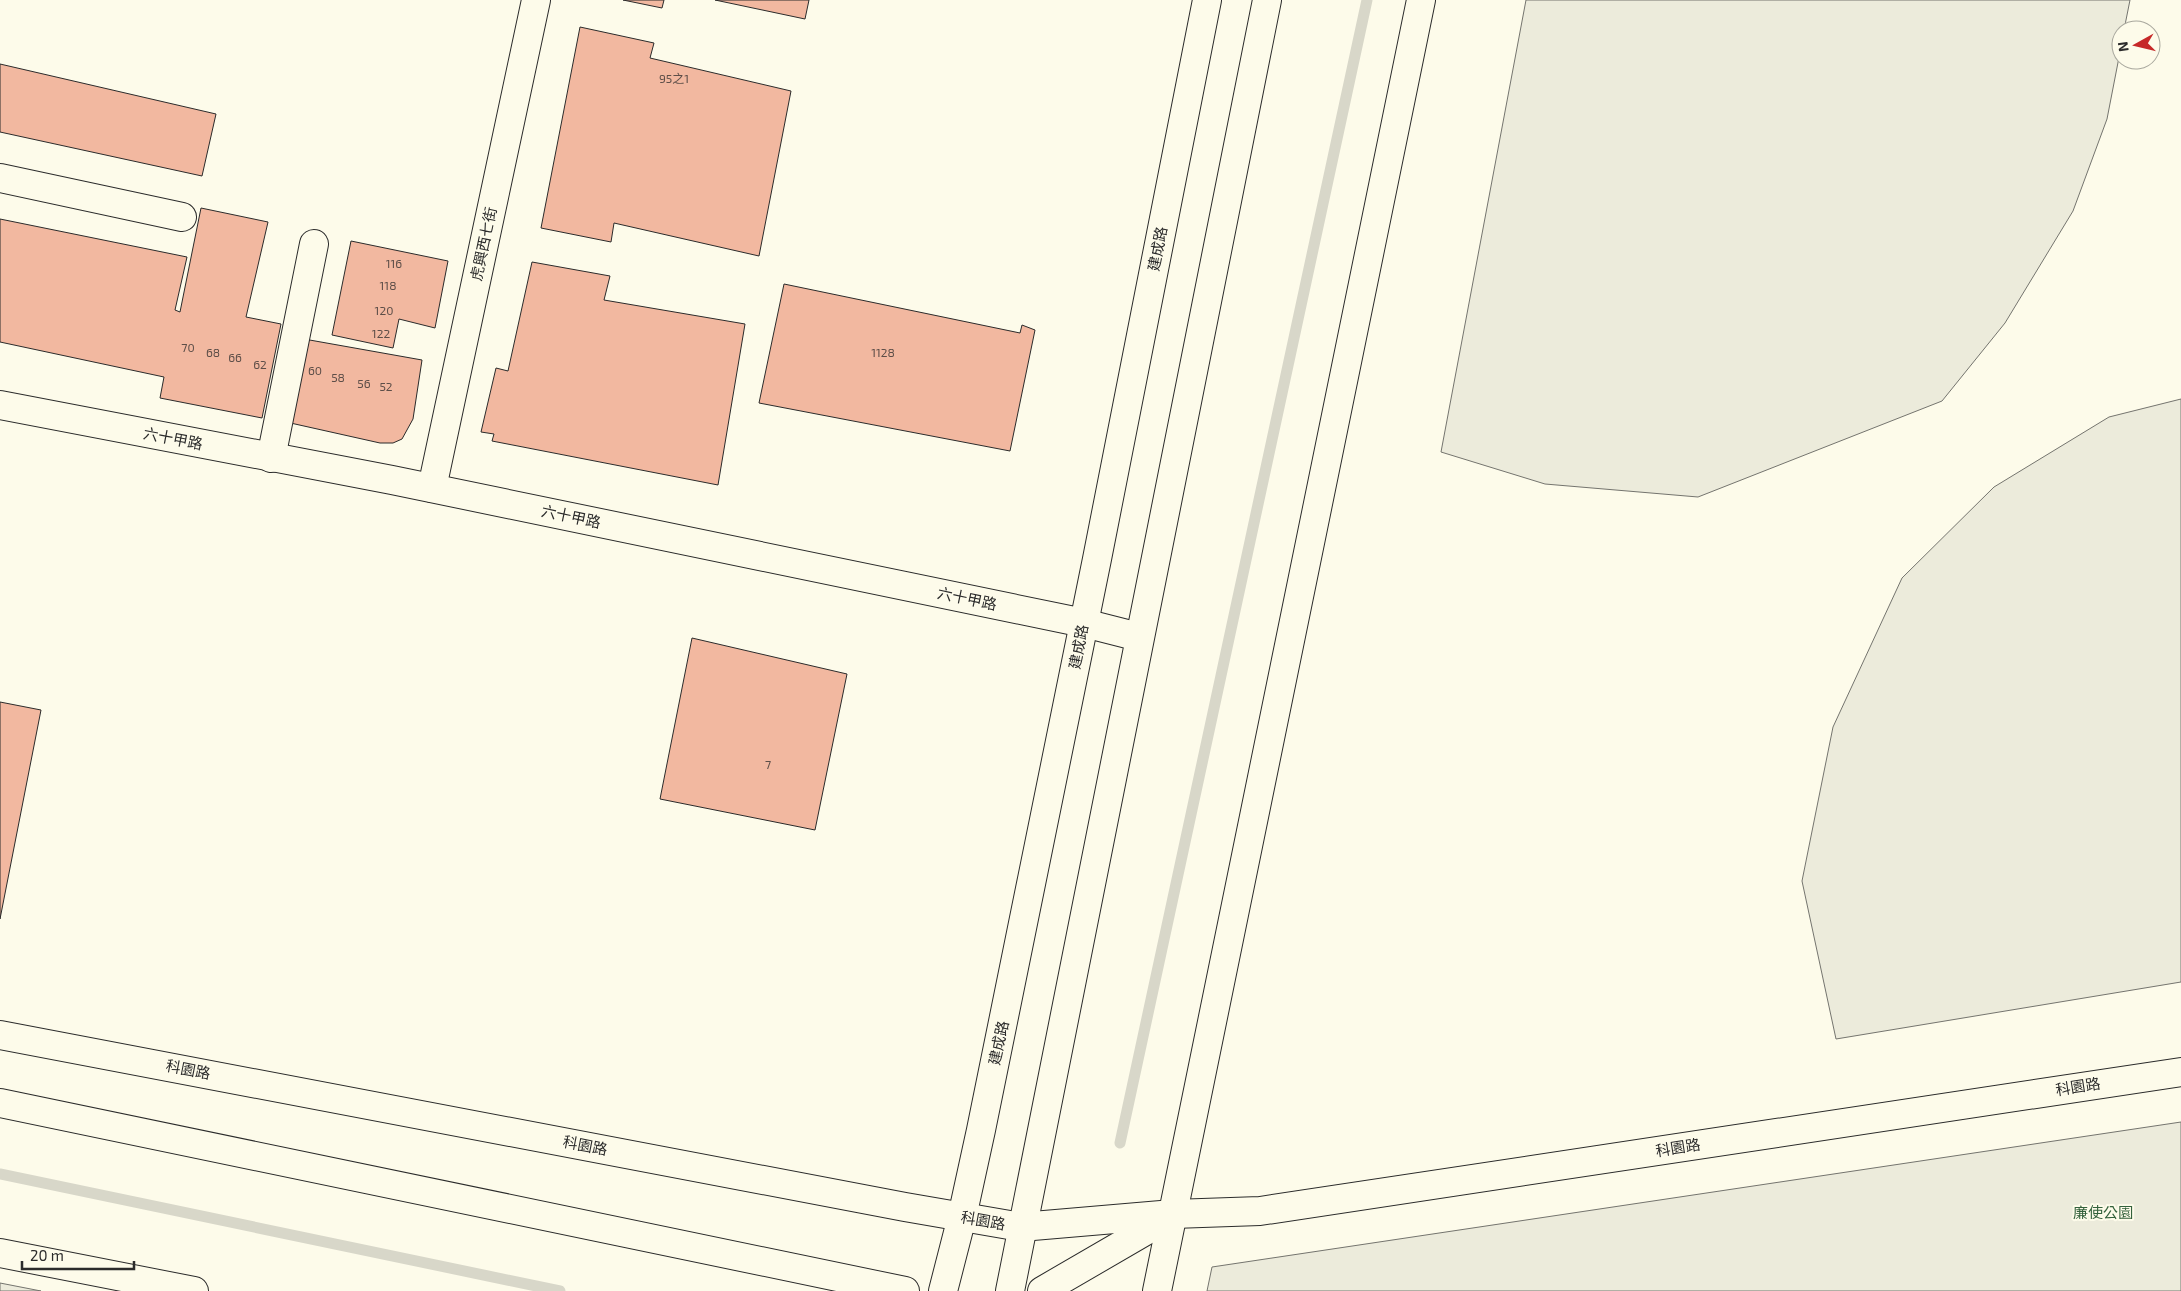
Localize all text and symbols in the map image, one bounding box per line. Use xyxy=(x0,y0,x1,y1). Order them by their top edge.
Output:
north arrow xyxy=(2111,20,2161,70)
text: N xyxy=(2114,41,2132,53)
house number: 95之1 xyxy=(659,71,689,85)
street label: 虎興西七街 xyxy=(466,205,500,282)
street label: 建成路 xyxy=(1144,225,1170,273)
house number: 116 xyxy=(386,256,402,270)
house number: 118 xyxy=(380,278,396,292)
house number: 120 xyxy=(375,303,393,317)
house number: 122 xyxy=(372,326,390,340)
house number: 70 xyxy=(181,340,195,354)
house number: 68 xyxy=(206,345,220,359)
house number: 1128 xyxy=(871,345,895,359)
house number: 66 xyxy=(228,350,242,364)
house number: 62 xyxy=(253,357,267,371)
house number: 60 xyxy=(308,363,322,377)
house number: 58 xyxy=(331,370,345,384)
house number: 56 xyxy=(357,376,371,390)
house number: 52 xyxy=(379,379,393,393)
street label: 六十甲路 xyxy=(142,423,204,453)
street label: 六十甲路 xyxy=(540,501,602,531)
street label: 六十甲路 xyxy=(936,583,998,613)
street label: 建成路 xyxy=(1065,623,1091,671)
house number: 7 xyxy=(765,757,771,771)
street label: 建成路 xyxy=(985,1019,1012,1067)
street label: 科園路 xyxy=(164,1056,212,1082)
street label: 科園路 xyxy=(2054,1074,2101,1098)
street label: 科園路 xyxy=(561,1132,609,1158)
street label: 科園路 xyxy=(1654,1135,1701,1159)
park label: 廉使公園 xyxy=(2073,1203,2133,1221)
street label: 科園路 xyxy=(959,1207,1007,1233)
scale bar xyxy=(22,1238,135,1270)
text: 20 m xyxy=(30,1246,64,1264)

